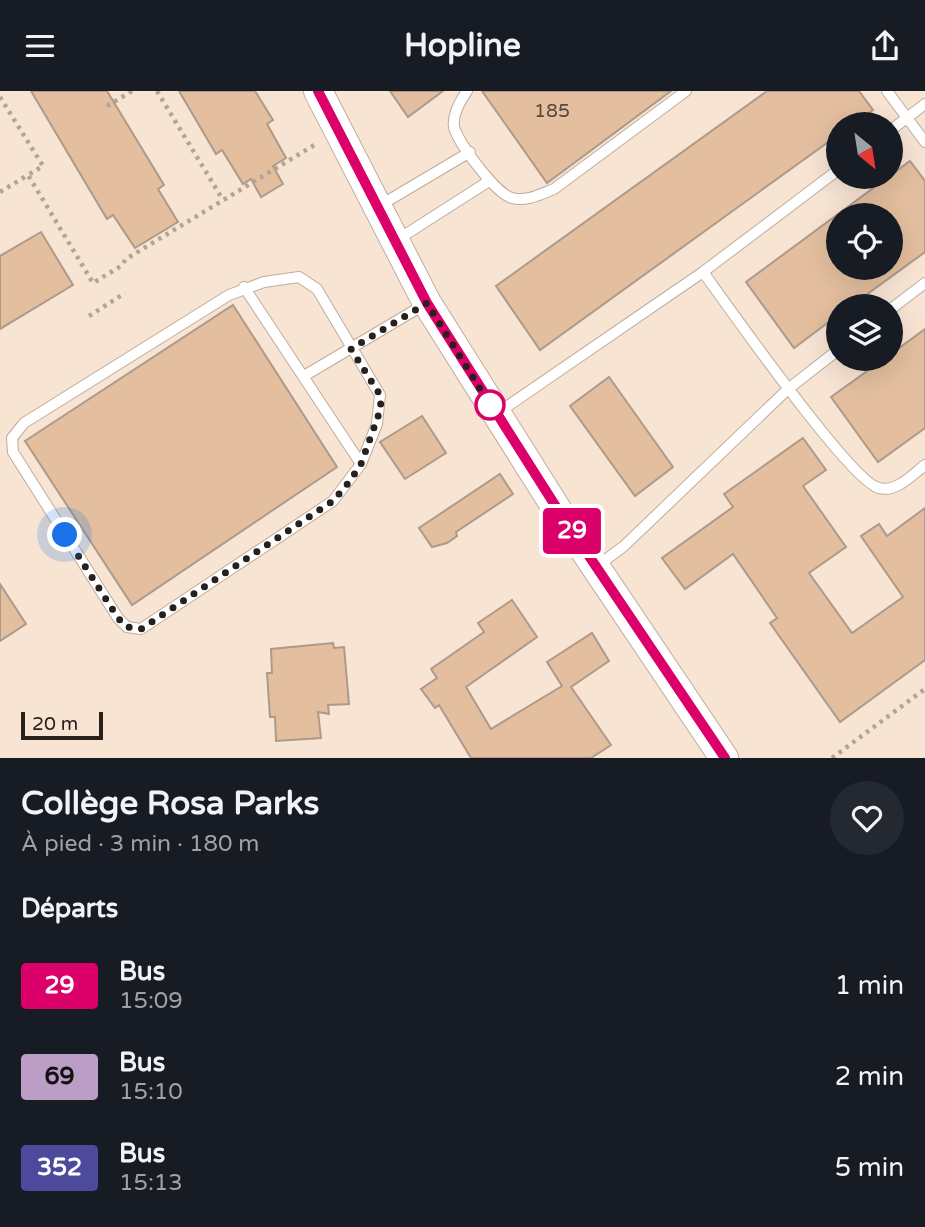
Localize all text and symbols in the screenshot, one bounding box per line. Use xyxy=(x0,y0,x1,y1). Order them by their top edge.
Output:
icon: menu xyxy=(21,27,59,65)
text: Hopline xyxy=(404,27,521,65)
icon: share xyxy=(866,27,904,65)
house number: 185 xyxy=(534,100,570,122)
north arrow xyxy=(826,112,903,189)
map controls xyxy=(826,112,903,371)
button: locate xyxy=(826,203,903,280)
button: layers xyxy=(826,294,903,371)
unlabelled marker xyxy=(475,390,505,420)
line badge: 29 xyxy=(540,508,604,554)
text: 29 xyxy=(557,516,587,545)
your location xyxy=(47,517,82,552)
scale bar xyxy=(21,709,103,741)
text: 20 m xyxy=(32,713,78,735)
button: heart xyxy=(830,781,904,855)
text: Collège Rosa Parks xyxy=(21,784,319,823)
text: À pied · 3 min · 180 m xyxy=(21,830,260,858)
text: Départs xyxy=(21,893,118,924)
text: Bus xyxy=(119,956,165,987)
text: 1 min xyxy=(835,970,904,1001)
text: 29 xyxy=(44,971,75,1000)
text: 15:09 xyxy=(119,987,183,1015)
text: Bus xyxy=(119,1047,165,1078)
text: 2 min xyxy=(835,1061,904,1092)
text: 69 xyxy=(44,1062,75,1091)
text: 15:10 xyxy=(119,1078,183,1106)
text: Bus xyxy=(119,1138,165,1169)
text: 5 min xyxy=(835,1152,904,1183)
text: 352 xyxy=(37,1153,82,1182)
text: 15:13 xyxy=(119,1169,183,1197)

